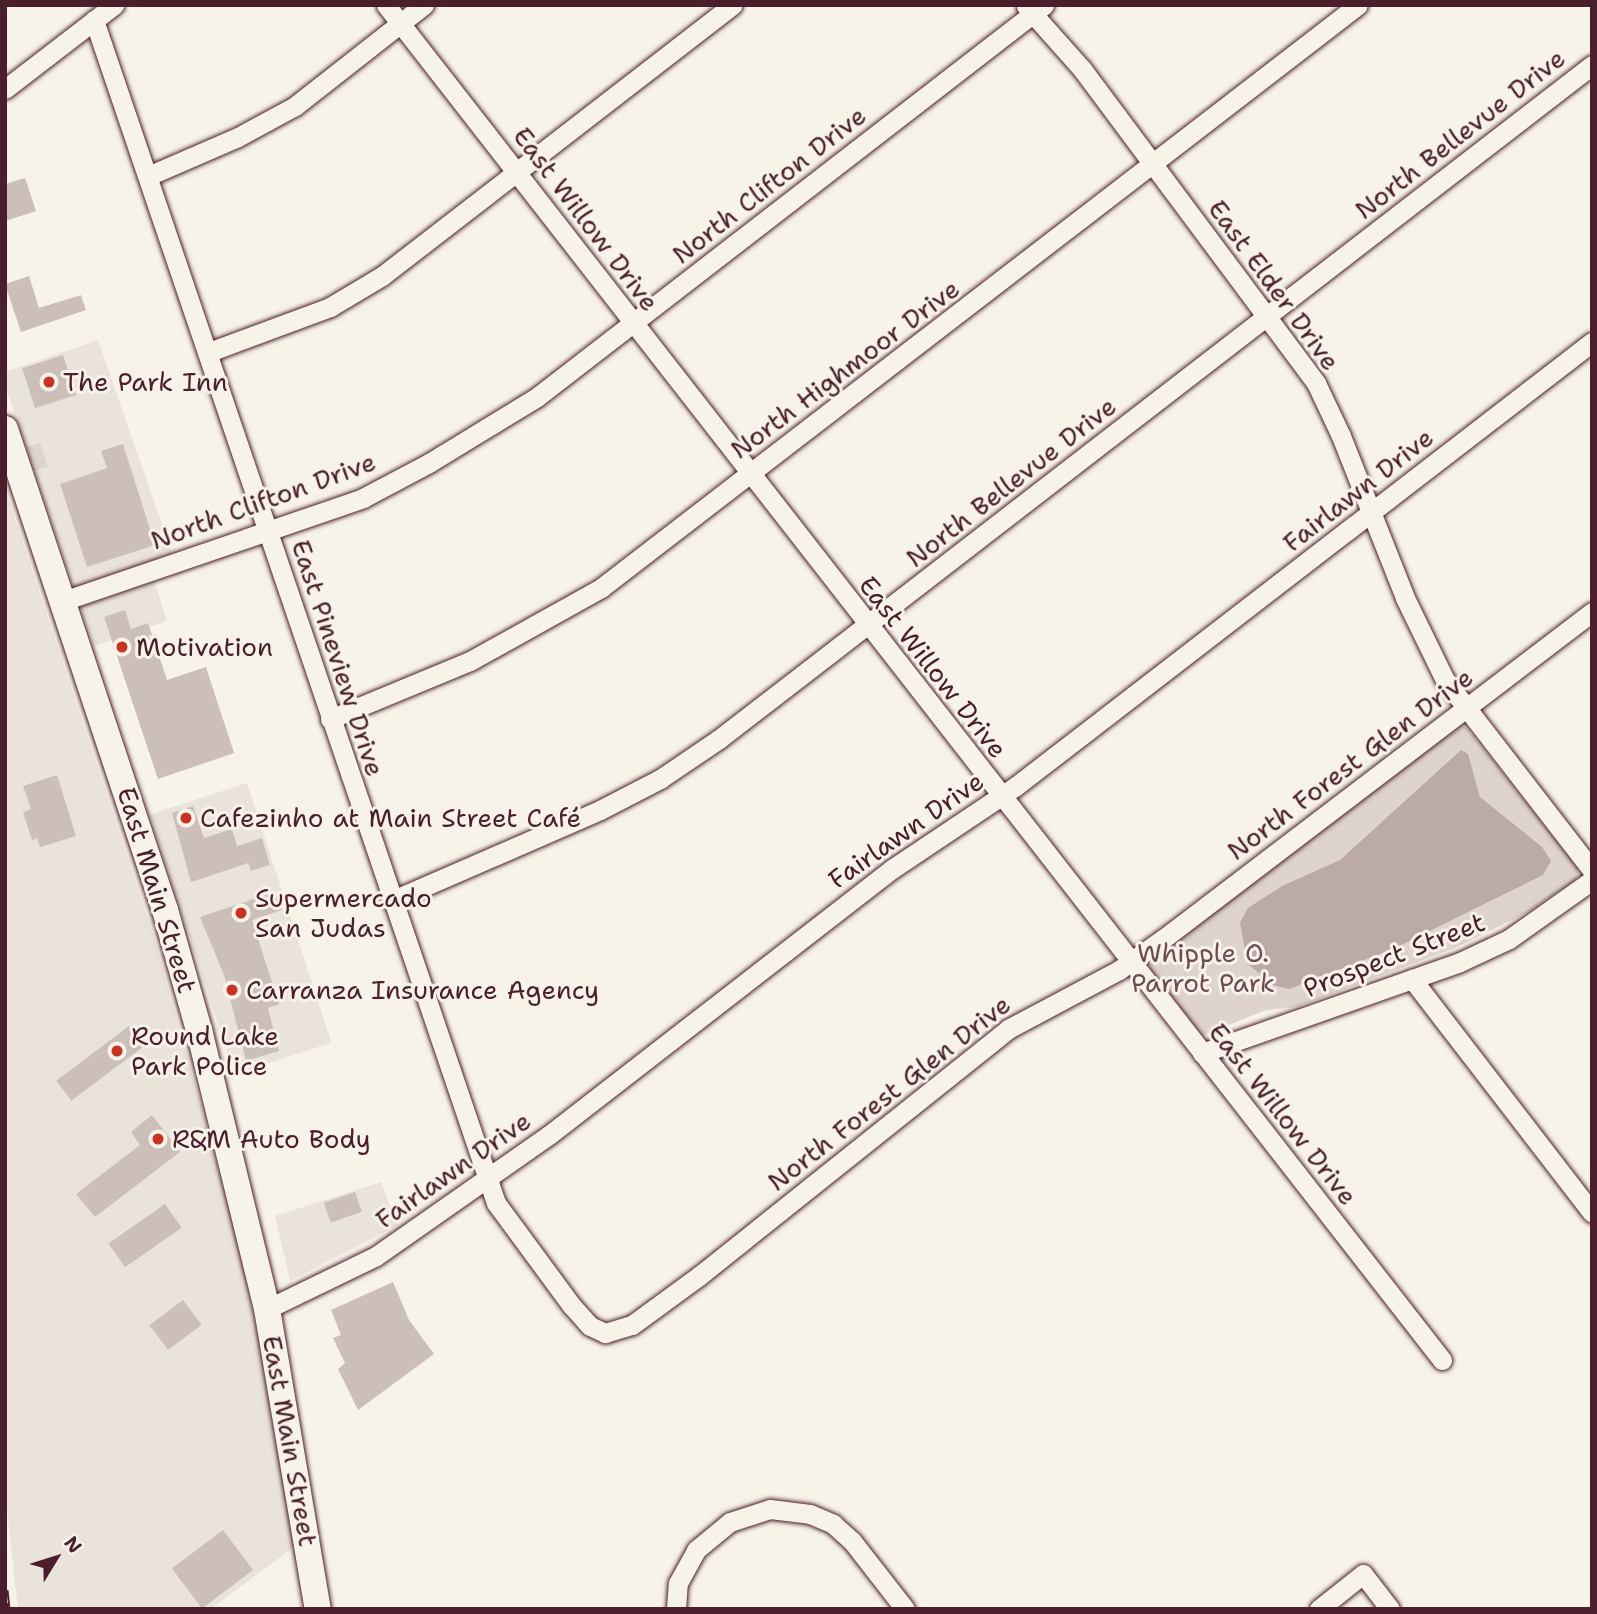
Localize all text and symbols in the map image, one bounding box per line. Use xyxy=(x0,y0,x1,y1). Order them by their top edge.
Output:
street label: North Bellevue Drive xyxy=(1349,42,1571,226)
street label: North Clifton Drive xyxy=(666,100,872,270)
street label: East Willow Drive xyxy=(507,121,665,317)
street label: East Elder Drive xyxy=(1202,194,1346,376)
street label: North Highmoor Drive xyxy=(724,273,966,465)
place label: The Park Inn xyxy=(63,366,228,398)
marker: The Park Inn xyxy=(41,374,57,390)
street label: North Bellevue Drive xyxy=(900,390,1122,574)
street label: Fairlawn Drive xyxy=(1277,422,1439,558)
street label: North Clifton Drive xyxy=(146,446,380,556)
street label: East Pineview Drive xyxy=(285,536,391,780)
street label: East Willow Drive xyxy=(852,570,1014,764)
place label: Motivation xyxy=(136,631,273,663)
marker: Motivation xyxy=(114,639,130,655)
street label: North Forest Glen Drive xyxy=(1221,661,1479,867)
street label: Fairlawn Drive xyxy=(822,765,990,895)
street label: East Main Street xyxy=(111,783,203,997)
place label: Cafezinho at Main Street Café xyxy=(200,802,581,834)
marker: Cafezinho at Main Street Café xyxy=(178,810,194,826)
place label: Supermercado San Judas xyxy=(255,882,432,944)
marker: Supermercado San Judas xyxy=(233,905,249,921)
street label: Prospect Street xyxy=(1299,906,1489,1004)
park label: Whipple O. Parrot Park xyxy=(1131,937,1275,998)
place label: Carranza Insurance Agency xyxy=(246,974,599,1006)
marker: Carranza Insurance Agency xyxy=(224,982,240,998)
street label: North Forest Glen Drive xyxy=(761,988,1017,1198)
street label: East Willow Drive xyxy=(1202,1017,1364,1211)
place label: Round Lake Park Police xyxy=(131,1020,279,1082)
marker: Round Lake Park Police xyxy=(109,1043,125,1059)
street label: Fairlawn Drive xyxy=(369,1105,537,1235)
place label: R&M Auto Body xyxy=(172,1123,371,1155)
marker: R&M Auto Body xyxy=(150,1131,166,1147)
street label: East Main Street xyxy=(256,1333,324,1549)
north arrow xyxy=(21,1523,91,1593)
text: N xyxy=(58,1531,87,1558)

